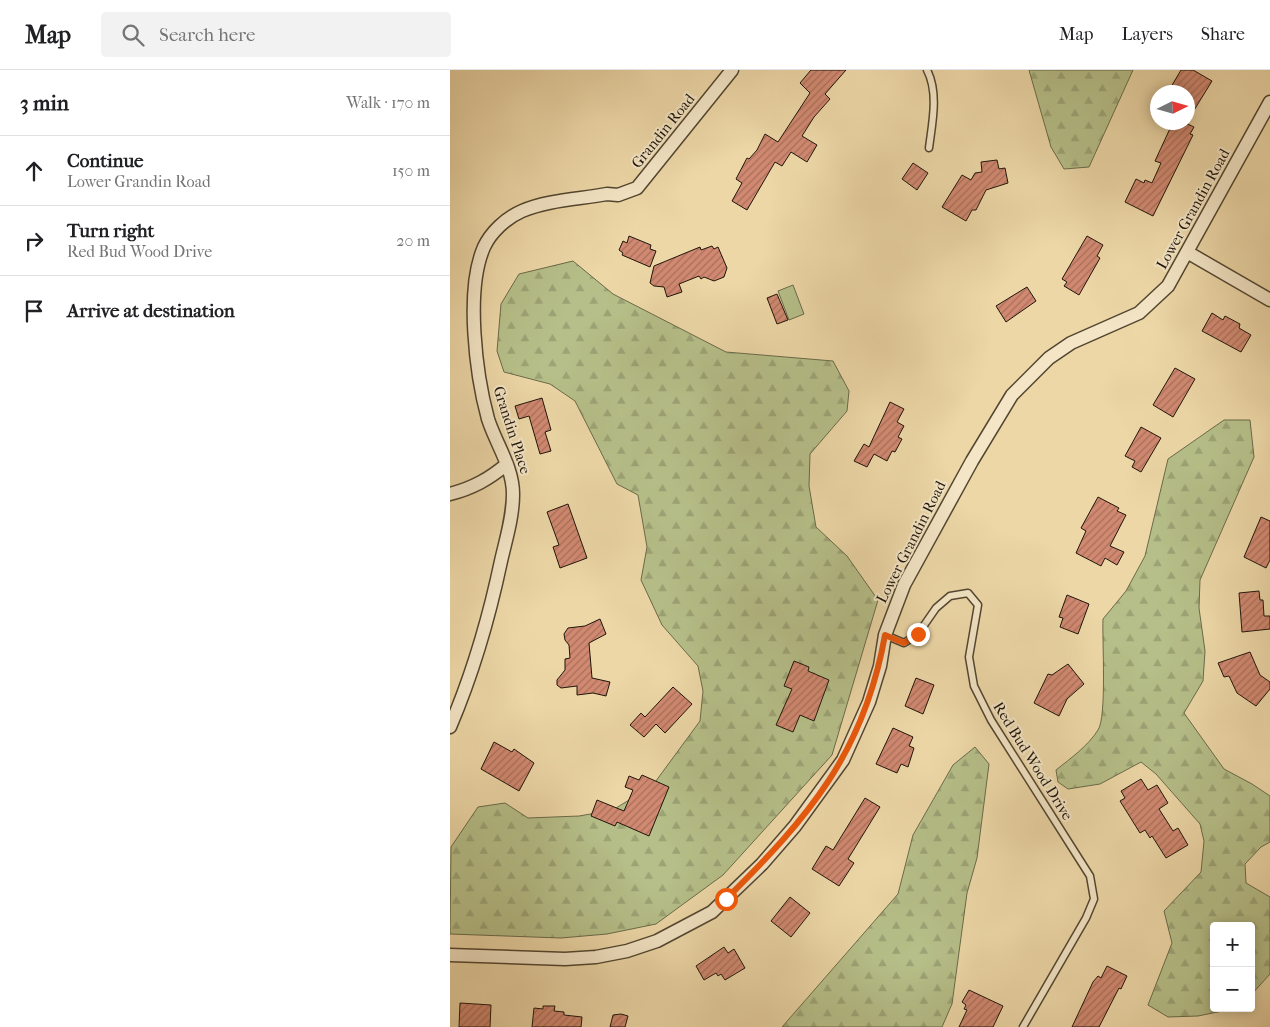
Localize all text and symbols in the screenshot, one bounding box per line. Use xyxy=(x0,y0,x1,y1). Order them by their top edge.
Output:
search box xyxy=(101,12,451,57)
text: Map xyxy=(25,21,71,49)
icon: search xyxy=(119,21,147,49)
text: Search here xyxy=(159,24,255,46)
text: Map xyxy=(1059,24,1093,45)
text: Layers xyxy=(1121,24,1173,45)
text: Share xyxy=(1201,24,1245,45)
north arrow xyxy=(1150,85,1195,130)
street label: Grandin Road xyxy=(628,90,699,172)
text: 3 min xyxy=(20,91,69,115)
text: Walk · 170 m xyxy=(346,93,430,112)
street label: Lower Grandin Road xyxy=(1152,145,1234,272)
text: Continue xyxy=(67,150,143,172)
icon: ahead xyxy=(20,157,48,185)
text: 150 m xyxy=(392,161,430,180)
text: Lower Grandin Road xyxy=(67,172,211,191)
text: Turn right xyxy=(67,220,154,242)
icon: right xyxy=(20,227,48,255)
text: 20 m xyxy=(396,231,430,250)
text: Red Bud Wood Drive xyxy=(67,242,212,261)
icon: arrive xyxy=(20,297,48,325)
text: Arrive at destination xyxy=(67,300,235,322)
street label: Grandin Place xyxy=(489,384,535,477)
street label: Lower Grandin Road xyxy=(872,477,950,606)
route end xyxy=(907,623,930,646)
street label: Red Bud Wood Drive xyxy=(989,699,1077,824)
route start xyxy=(715,888,738,911)
map controls xyxy=(1210,922,1255,1012)
button: + xyxy=(1210,922,1255,967)
button: − xyxy=(1210,967,1255,1012)

